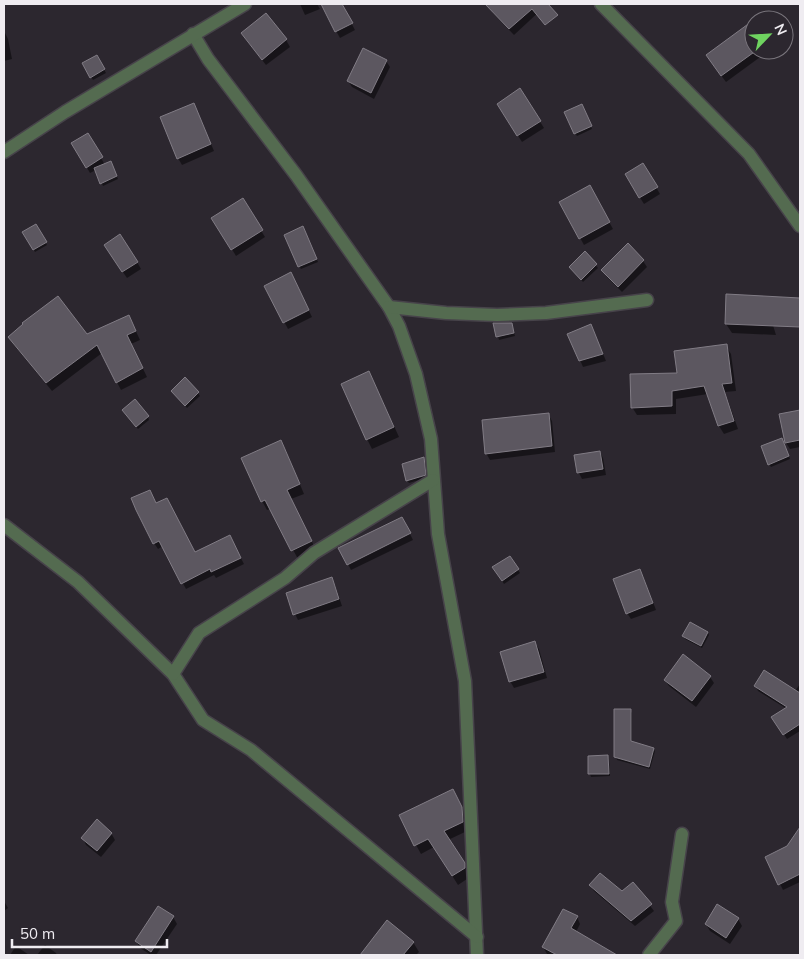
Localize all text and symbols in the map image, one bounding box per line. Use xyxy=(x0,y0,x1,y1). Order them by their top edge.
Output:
north arrow xyxy=(744,10,794,60)
text: N xyxy=(770,21,791,38)
scale bar xyxy=(12,916,168,948)
text: 50 m xyxy=(20,924,55,943)

